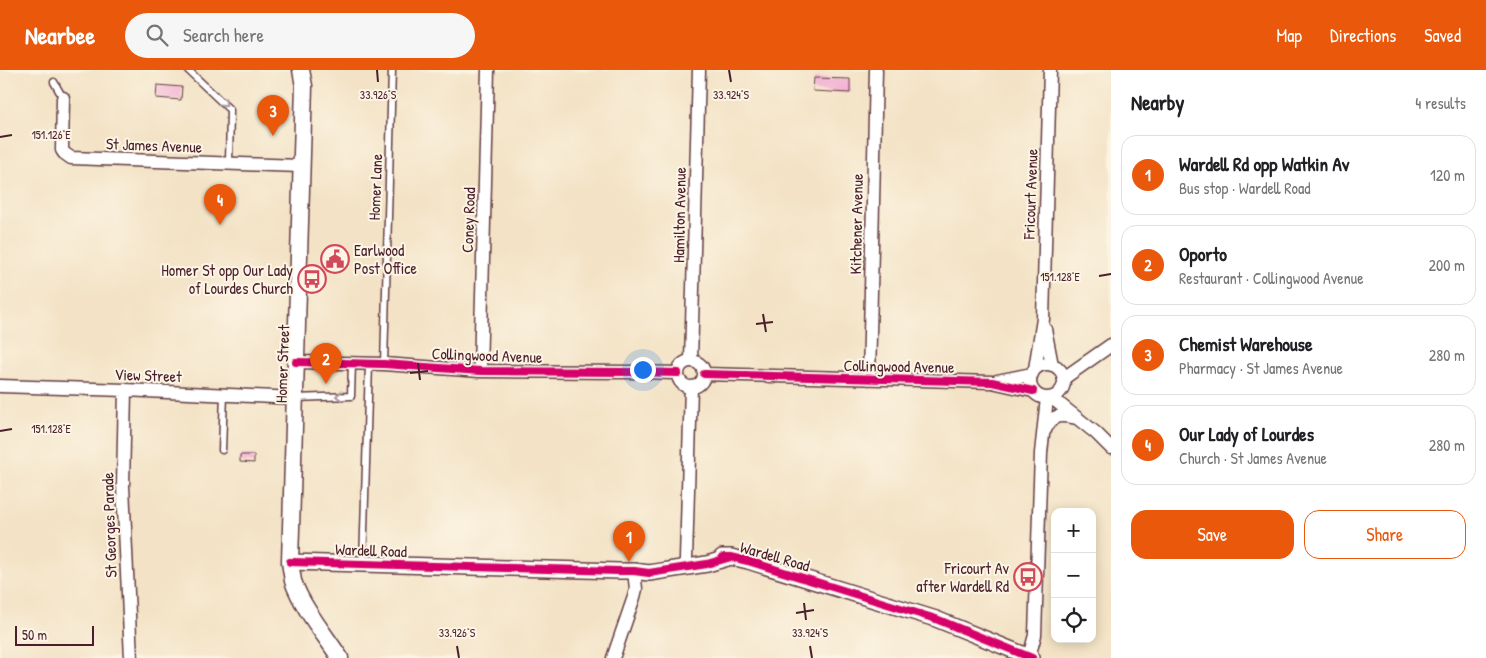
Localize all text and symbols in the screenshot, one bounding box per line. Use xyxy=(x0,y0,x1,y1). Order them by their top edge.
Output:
search box xyxy=(125,13,475,58)
text: Nearbee xyxy=(25,19,95,51)
icon: search xyxy=(143,21,171,49)
text: Search here xyxy=(183,22,264,48)
text: Map xyxy=(1277,23,1302,48)
text: Directions xyxy=(1330,23,1396,48)
text: Saved xyxy=(1424,23,1461,48)
text: 33.926°S xyxy=(360,86,397,103)
text: 33.924°S xyxy=(713,86,750,103)
text: Nearby xyxy=(1131,88,1184,117)
text: 4 results xyxy=(1415,92,1466,114)
pin: 3 xyxy=(257,95,289,136)
one-way arrow xyxy=(218,97,227,106)
text: 151.126°E xyxy=(31,126,71,143)
street label: St James Avenue xyxy=(105,132,203,158)
street label: Fricourt Avenue xyxy=(1017,148,1043,241)
text: Wardell Rd opp Watkin Av xyxy=(1179,151,1349,177)
street label: Homer Lane xyxy=(363,153,387,221)
text: 1 xyxy=(1145,164,1151,186)
text: 120 m xyxy=(1430,164,1465,186)
street label: Hamilton Avenue xyxy=(667,166,691,263)
street label: Kitchener Avenue xyxy=(844,173,868,275)
text: Bus stop · Wardell Road xyxy=(1179,177,1311,199)
pin: 4 xyxy=(204,184,236,225)
street label: Coney Road xyxy=(456,187,480,253)
place label: Earlwood Post Office xyxy=(354,239,418,279)
text: Oporto xyxy=(1179,241,1227,267)
public building icon: Earlwood Post Office xyxy=(320,244,350,274)
text: 2 xyxy=(1144,254,1152,276)
text: 200 m xyxy=(1429,254,1465,276)
place label: Homer St opp Our Lady of Lourdes Church xyxy=(161,259,293,299)
bus stop icon: Homer St opp Our Lady of Lourdes Church xyxy=(297,264,327,294)
text: Restaurant · Collingwood Avenue xyxy=(1179,267,1364,289)
text: 151.128°E xyxy=(1040,268,1080,285)
street label: Homer Street xyxy=(270,324,294,404)
text: Chemist Warehouse xyxy=(1179,331,1313,357)
street label: Collingwood Avenue xyxy=(431,342,543,368)
pin: 2 xyxy=(310,343,342,384)
text: 3 xyxy=(1144,344,1152,366)
text: 280 m xyxy=(1429,344,1465,366)
street label: Collingwood Avenue xyxy=(843,354,955,378)
your location xyxy=(630,357,656,383)
text: Pharmacy · St James Avenue xyxy=(1179,357,1343,379)
street label: View Street xyxy=(114,363,182,387)
one-way arrow xyxy=(335,391,343,402)
text: 151.128°E xyxy=(31,420,71,437)
text: Our Lady of Lourdes xyxy=(1179,421,1314,447)
text: 4 xyxy=(1145,434,1151,456)
text: 280 m xyxy=(1429,434,1465,456)
text: Church · St James Avenue xyxy=(1179,447,1327,469)
street label: St Georges Parade xyxy=(96,471,122,578)
map controls xyxy=(1051,508,1096,643)
button: + xyxy=(1051,508,1096,553)
button: Save xyxy=(1131,510,1294,559)
button: Share xyxy=(1304,510,1466,559)
pin: 1 xyxy=(613,521,645,562)
street label: Wardell Road xyxy=(738,536,812,576)
street label: Wardell Road xyxy=(335,538,407,562)
button: − xyxy=(1051,553,1096,598)
place label: Fricourt Av after Wardell Rd xyxy=(916,557,1010,597)
bus stop icon: Fricourt Av after Wardell Rd xyxy=(1013,562,1043,592)
button: locate xyxy=(1051,598,1096,643)
scale bar xyxy=(15,623,94,646)
text: 33.926°S xyxy=(439,624,476,641)
text: 33.924°S xyxy=(792,624,829,641)
text: 50 m xyxy=(22,625,47,644)

